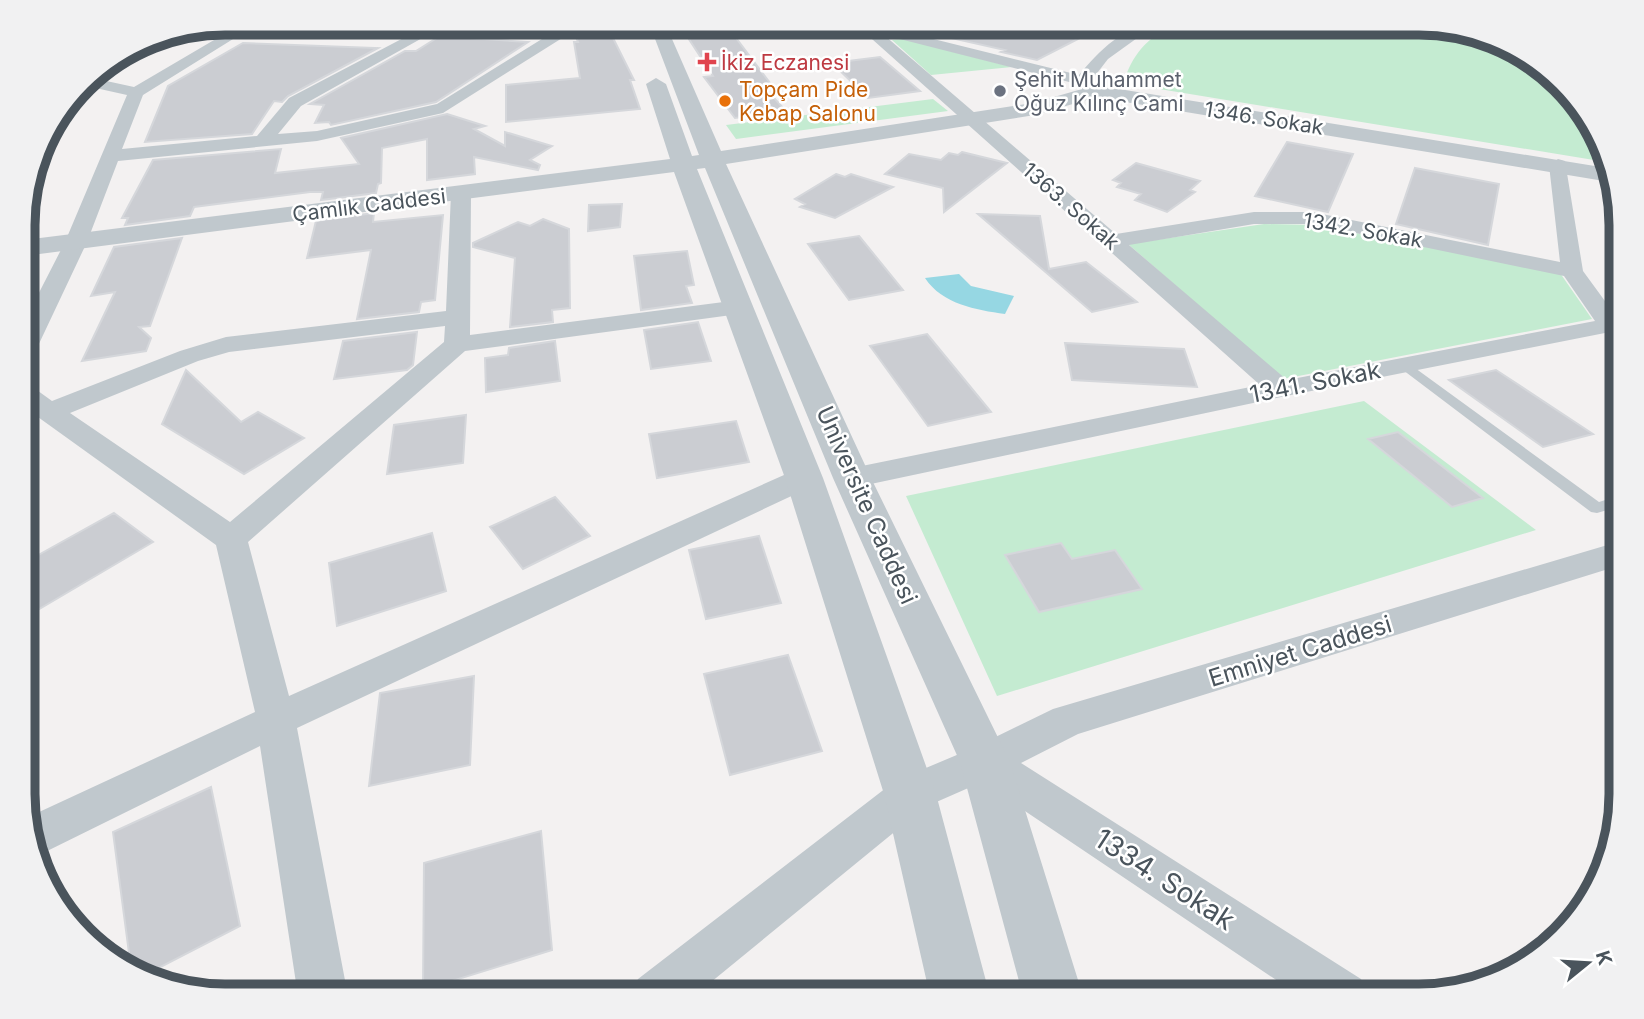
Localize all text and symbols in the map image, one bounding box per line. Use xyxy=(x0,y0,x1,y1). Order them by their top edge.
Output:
place label: İkiz Eczanesi xyxy=(721,49,849,75)
marker: İkiz Eczanesi xyxy=(699,54,715,70)
place label: Şehit Muhammet Oğuz Kılınç Cami xyxy=(1014,67,1183,116)
place label: Topçam Pide Kebap Salonu xyxy=(739,77,876,126)
marker: Şehit Muhammet Oğuz Kılınç Cami xyxy=(992,83,1008,99)
marker: Topçam Pide Kebap Salonu xyxy=(717,93,733,109)
street label: 1346. Sokak xyxy=(1203,96,1326,140)
street label: 1363. Sokak xyxy=(1018,157,1125,255)
street label: Çamlık Caddesi xyxy=(291,183,447,227)
street label: 1342. Sokak xyxy=(1301,207,1425,253)
street label: 1341. Sokak xyxy=(1247,355,1383,409)
street label: Universite Caddesi xyxy=(810,402,924,608)
street label: Emniyet Caddesi xyxy=(1205,609,1395,693)
street label: 1334. Sokak xyxy=(1089,821,1241,937)
north arrow xyxy=(1553,928,1623,998)
text: K xyxy=(1591,948,1617,968)

